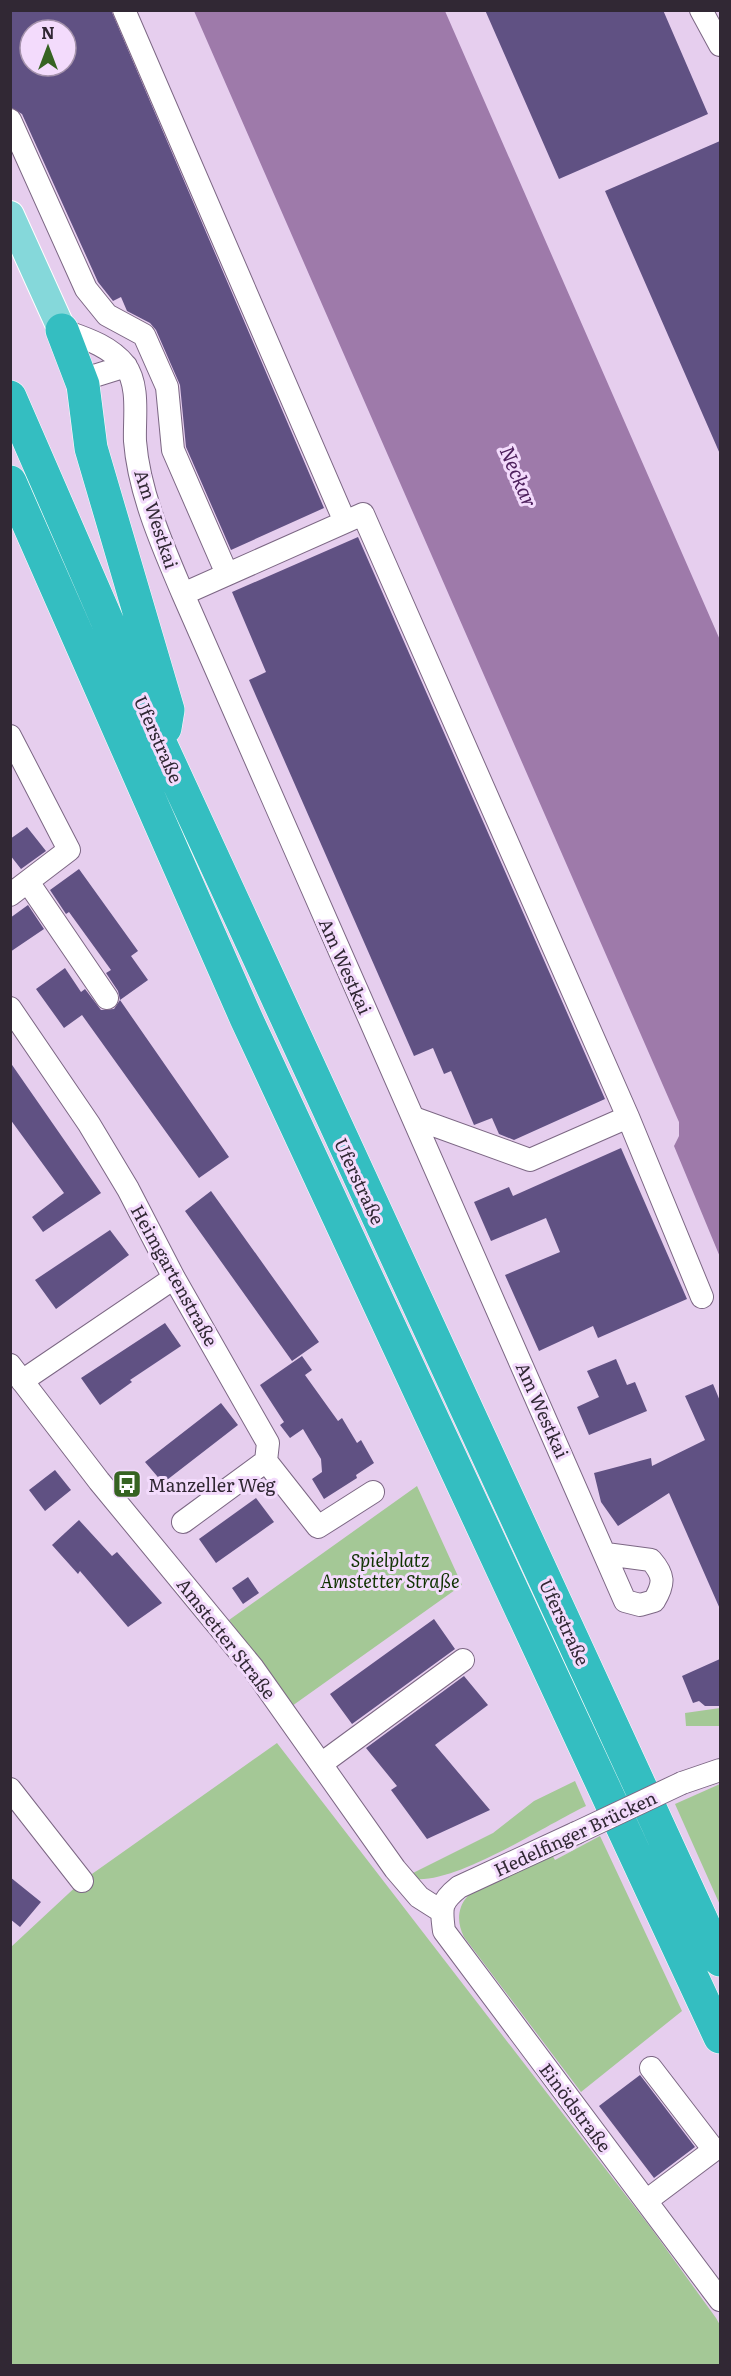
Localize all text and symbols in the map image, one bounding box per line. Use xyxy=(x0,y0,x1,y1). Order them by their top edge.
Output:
north arrow xyxy=(18,18,78,78)
text: N xyxy=(41,20,55,44)
water label: Neckar xyxy=(494,441,546,511)
street label: Am Westkai xyxy=(128,466,186,572)
street label: Uferstraße xyxy=(128,691,190,787)
street label: Am Westkai xyxy=(313,913,379,1019)
street label: Uferstraße xyxy=(328,1133,392,1229)
street label: Heimgartenstraße xyxy=(125,1199,225,1351)
street label: Am Westkai xyxy=(510,1357,576,1463)
bus stop icon: Manzeller Weg xyxy=(111,1468,143,1500)
place label: Manzeller Weg xyxy=(148,1471,276,1498)
park label: Spielplatz Amstetter Straße xyxy=(320,1546,460,1594)
street label: Amstetter Straße xyxy=(171,1572,283,1704)
street label: Uferstraße xyxy=(533,1574,597,1670)
street label: Hedelfinger Brücken xyxy=(489,1783,661,1883)
street label: Einödstraße xyxy=(533,2057,619,2157)

